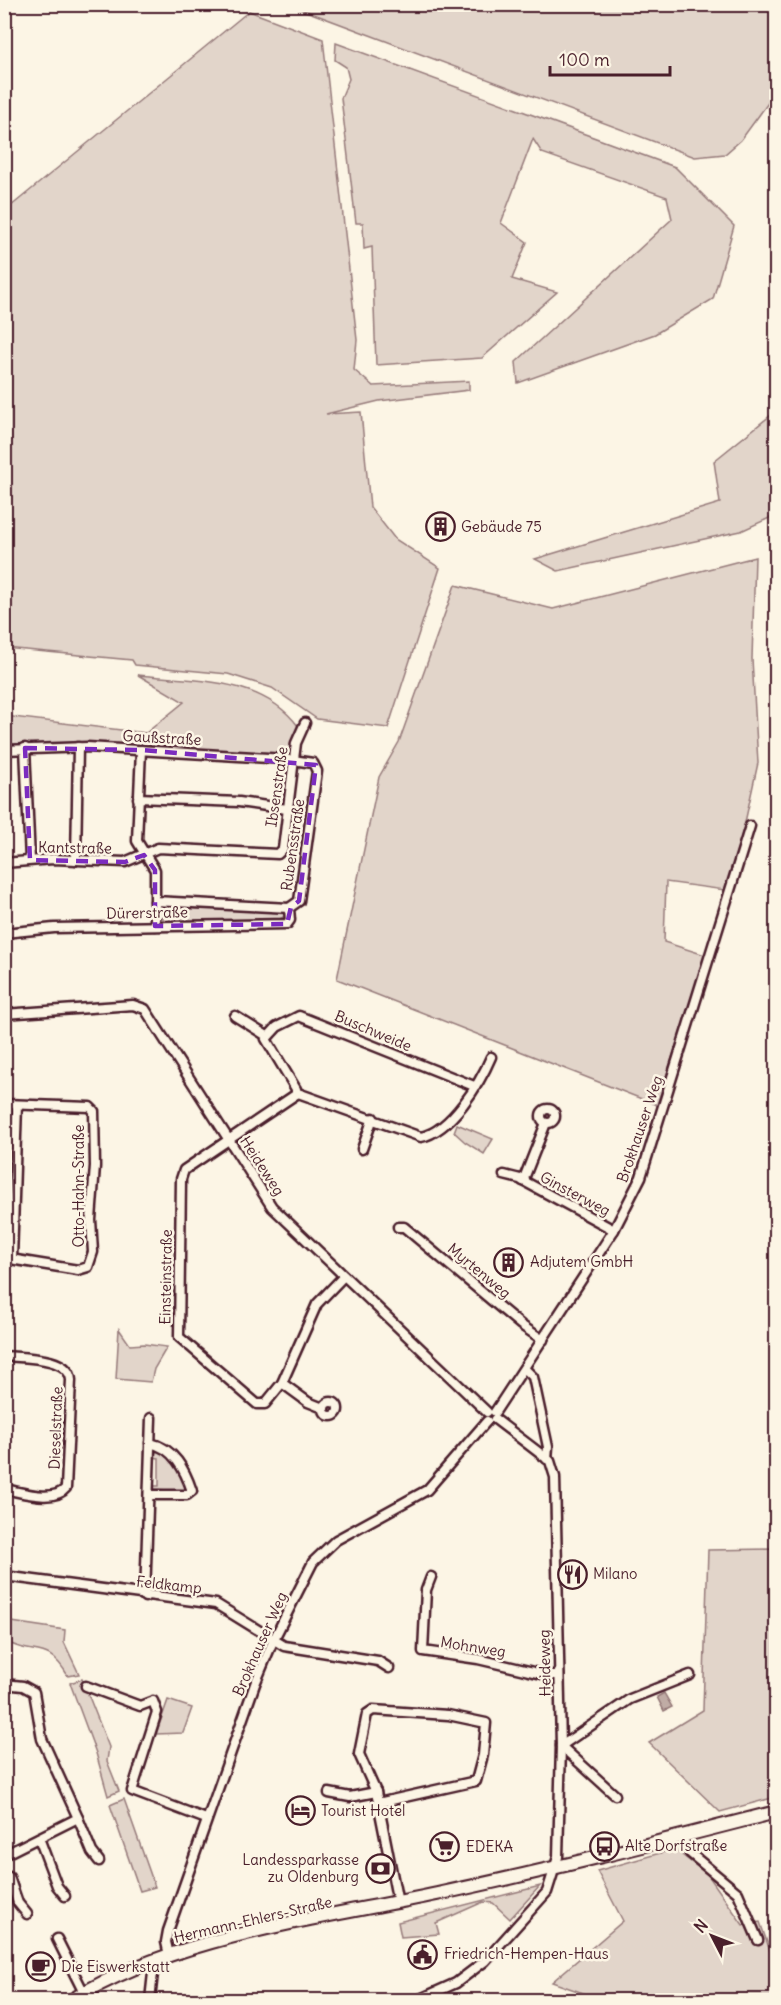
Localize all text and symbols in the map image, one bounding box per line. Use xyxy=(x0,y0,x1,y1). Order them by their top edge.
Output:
scale bar xyxy=(550,39,670,77)
text: 100 m xyxy=(559,48,610,71)
building icon: Gebäude 75 xyxy=(424,511,456,543)
place label: Gebäude 75 xyxy=(461,517,542,536)
street label: Gaußstraße xyxy=(122,726,202,749)
street label: Ibsenstraße xyxy=(261,745,292,828)
street label: Rubensstraße xyxy=(277,798,308,892)
street label: Kantstraße xyxy=(38,837,112,858)
street label: Dürerstraße xyxy=(106,902,188,923)
street label: Buschweide xyxy=(332,1006,414,1055)
street label: Brokhauser Weg xyxy=(612,1073,667,1185)
street label: Otto-Hahn-Straße xyxy=(69,1124,88,1248)
street label: Heideweg xyxy=(236,1132,289,1199)
street label: Ginsterweg xyxy=(537,1167,614,1220)
street label: Einsteinstraße xyxy=(155,1229,176,1325)
street label: Myrtenweg xyxy=(444,1239,515,1302)
building icon: Adjutem GmbH xyxy=(493,1246,525,1278)
place label: Adjutem GmbH xyxy=(530,1252,634,1271)
street label: Dieselstraße xyxy=(45,1386,66,1470)
restaurant icon: Milano xyxy=(556,1558,588,1590)
place label: Milano xyxy=(593,1564,638,1583)
street label: Feldkamp xyxy=(135,1572,203,1597)
street label: Brokhauser Weg xyxy=(228,1589,291,1699)
street label: Heideweg xyxy=(534,1629,555,1697)
street label: Mohnweg xyxy=(439,1632,507,1661)
hotel icon: Tourist Hotel xyxy=(284,1795,316,1827)
place label: Tourist Hotel xyxy=(321,1801,405,1820)
bus stop icon: Alte Dorfstraße xyxy=(588,1830,620,1862)
supermarket icon: EDEKA xyxy=(429,1831,461,1863)
place label: Alte Dorfstraße xyxy=(625,1836,727,1855)
place label: EDEKA xyxy=(466,1837,514,1856)
place label: Landessparkasse zu Oldenburg xyxy=(242,1850,359,1886)
bank icon: Landessparkasse zu Oldenburg xyxy=(364,1853,396,1885)
street label: Hermann-Ehlers-Straße xyxy=(172,1892,334,1947)
north arrow xyxy=(682,1906,742,1966)
text: N xyxy=(690,1915,712,1937)
public building icon: Friedrich-Hempen-Haus xyxy=(407,1938,439,1970)
place label: Friedrich-Hempen-Haus xyxy=(444,1944,609,1963)
cafe icon: Die Eiswerkstatt xyxy=(24,1951,56,1983)
place label: Die Eiswerkstatt xyxy=(61,1957,170,1976)

